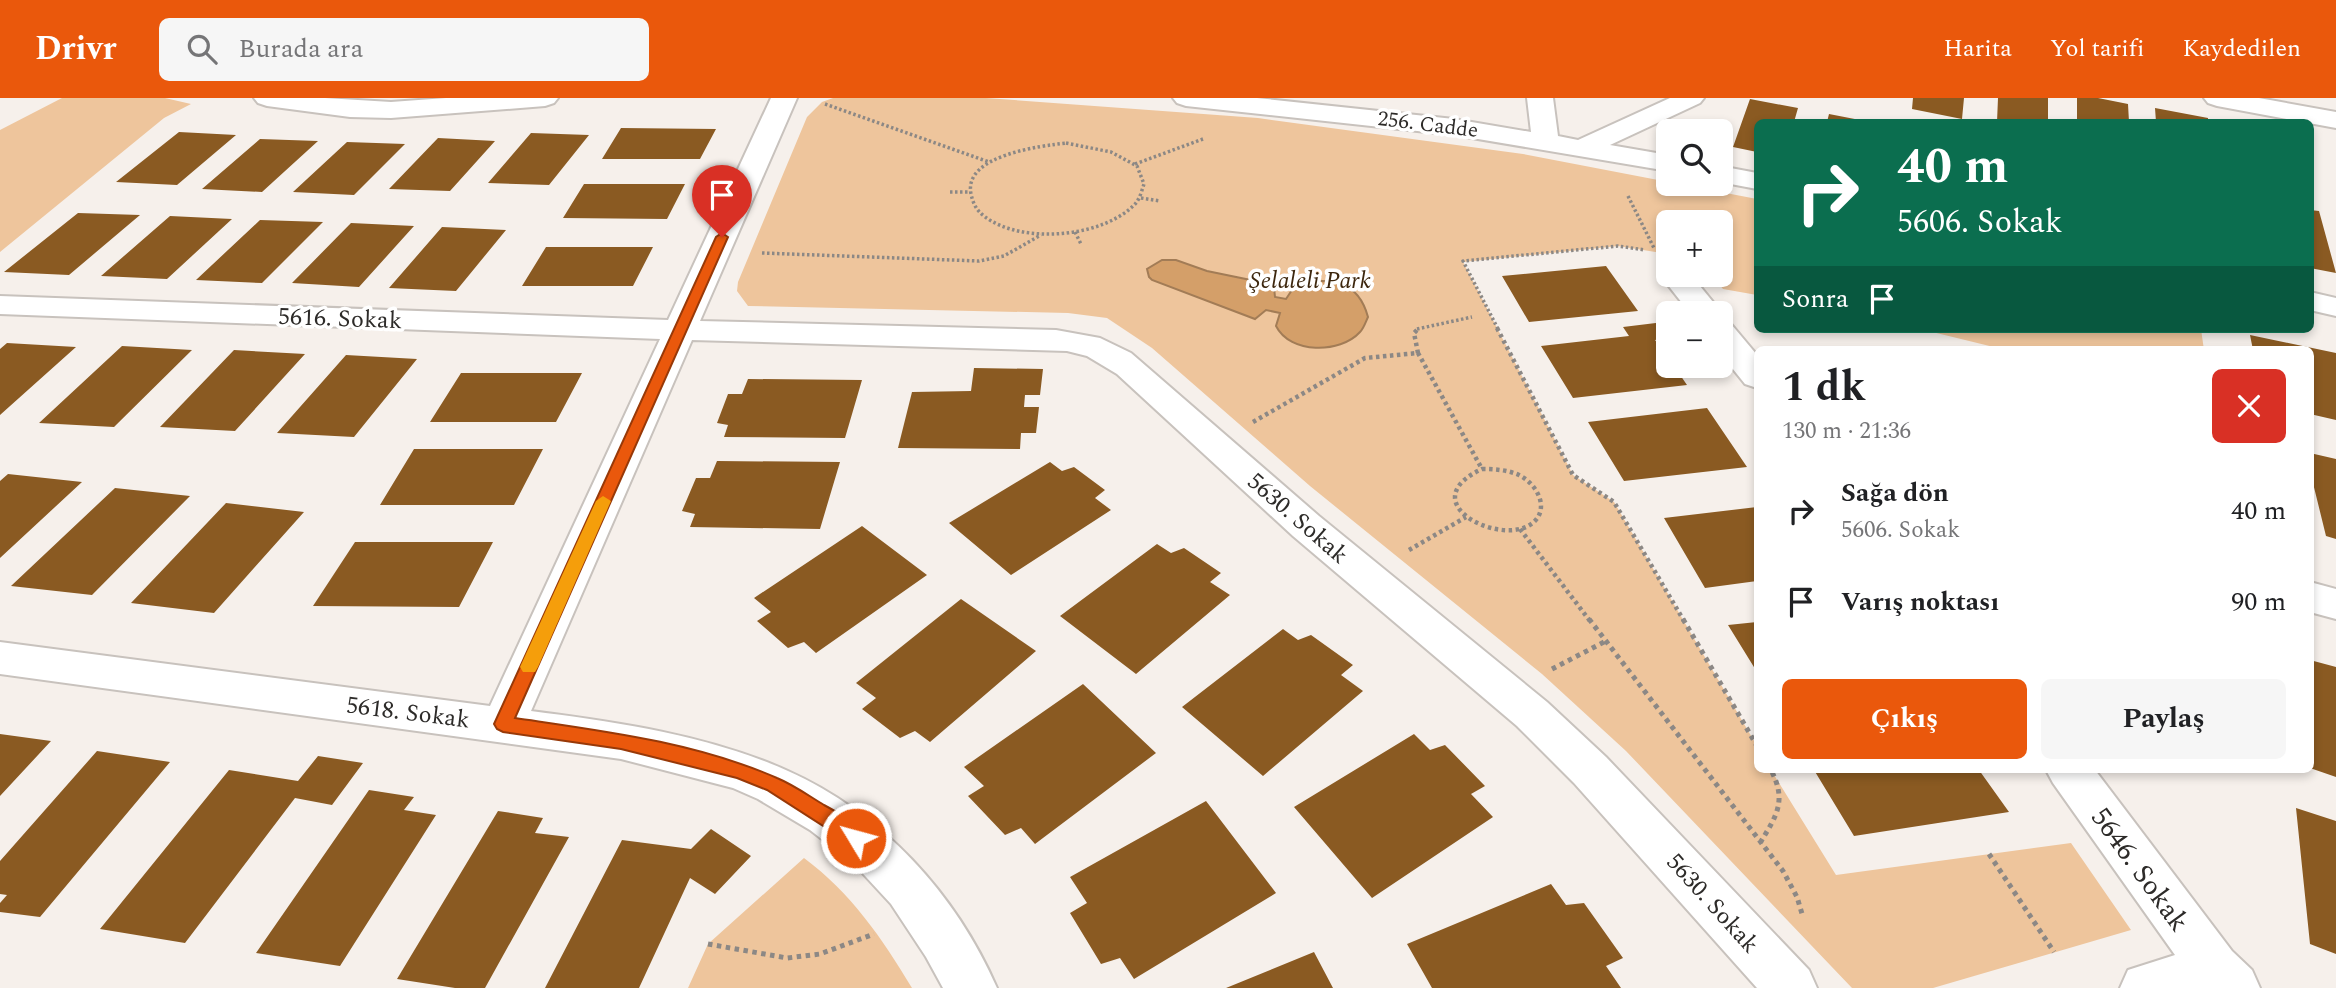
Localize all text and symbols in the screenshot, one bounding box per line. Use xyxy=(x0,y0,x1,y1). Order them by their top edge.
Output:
search box xyxy=(159,18,649,81)
text: Drivr xyxy=(35,24,117,74)
text: Burada ara xyxy=(239,29,363,69)
icon: search xyxy=(183,30,221,68)
text: Harita xyxy=(1943,31,2012,67)
text: Yol tarifi xyxy=(2050,31,2144,67)
text: Kaydedilen xyxy=(2182,31,2301,67)
street label: 256. Cadde xyxy=(1376,103,1480,147)
map controls xyxy=(1656,119,1733,378)
button: search xyxy=(1656,119,1733,196)
text: 40 m xyxy=(1897,130,2008,205)
icon: right xyxy=(1782,147,1873,238)
pin xyxy=(692,165,752,237)
icon: arrive xyxy=(703,176,741,214)
text: 5606. Sokak xyxy=(1897,198,2063,247)
button: + xyxy=(1656,210,1733,287)
park label: Şelaleli Park xyxy=(1249,263,1371,299)
text: Sonra xyxy=(1782,279,1849,319)
icon: arrive xyxy=(1863,280,1901,318)
street label: 5616. Sokak xyxy=(277,299,403,339)
button: − xyxy=(1656,301,1733,378)
text: 1 dk xyxy=(1782,356,1866,419)
button: close xyxy=(2212,369,2286,443)
text: 130 m · 21:36 xyxy=(1782,414,1911,449)
street label: 5630. Sokak xyxy=(1239,464,1356,573)
text: Sağa dön xyxy=(1841,473,1949,513)
text: 40 m xyxy=(2231,491,2286,531)
icon: right xyxy=(1782,492,1820,530)
text: 5606. Sokak xyxy=(1841,513,1960,548)
text: Varış noktası xyxy=(1841,582,1999,622)
text: 90 m xyxy=(2231,582,2286,622)
icon: arrive xyxy=(1782,583,1820,621)
button: Çıkış xyxy=(1782,679,2027,759)
button: Paylaş xyxy=(2041,679,2286,759)
street label: 5618. Sokak xyxy=(344,688,472,738)
street label: 5646. Sokak xyxy=(2080,799,2200,941)
position arrow xyxy=(819,801,893,875)
street label: 5630. Sokak xyxy=(1657,845,1767,962)

